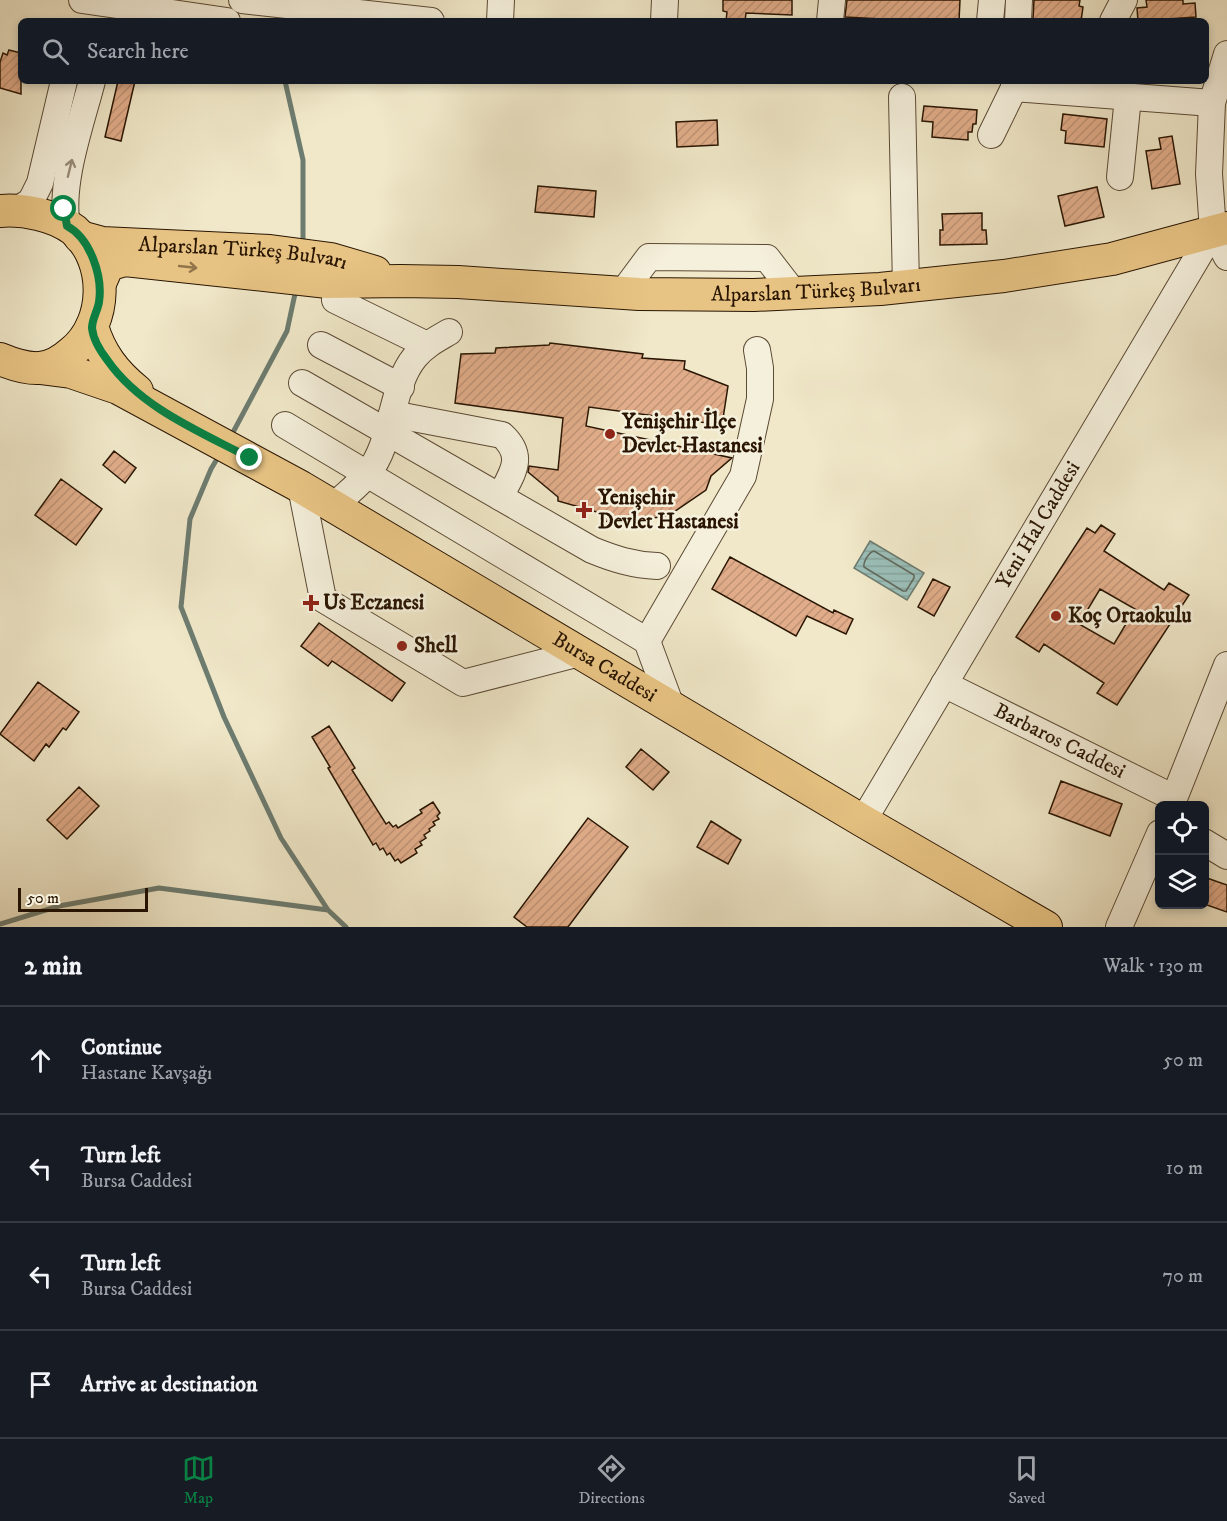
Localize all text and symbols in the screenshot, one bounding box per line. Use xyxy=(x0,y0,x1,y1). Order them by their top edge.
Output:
search box xyxy=(18,18,1209,84)
icon: search xyxy=(39,35,72,68)
text: Search here xyxy=(87,38,189,65)
one-way arrow xyxy=(65,159,76,178)
route start xyxy=(50,195,76,221)
street label: Alparslan Türkeş Bulvarı xyxy=(138,232,350,276)
one-way arrow xyxy=(178,262,197,273)
street label: Alparslan Türkeş Bulvarı xyxy=(711,272,922,308)
place label: Yenişehir İlçe Devlet Hastanesi xyxy=(621,407,763,459)
marker: Yenişehir İlçe Devlet Hastanesi xyxy=(603,427,617,441)
route end xyxy=(236,444,262,470)
street label: Yeni Hal Caddesi xyxy=(991,457,1086,594)
place label: Yenişehir Devlet Hastanesi xyxy=(597,485,739,535)
marker: Yenişehir Devlet Hastanesi xyxy=(575,501,593,519)
place label: Us Eczanesi xyxy=(323,590,425,616)
marker: Us Eczanesi xyxy=(304,596,318,610)
place label: Koç Ortaokulu xyxy=(1068,603,1192,629)
marker: Koç Ortaokulu xyxy=(1049,609,1063,623)
street label: Bursa Caddesi xyxy=(548,626,661,708)
place label: Shell xyxy=(414,633,458,659)
marker: Shell xyxy=(395,639,409,653)
street label: Barbaros Caddesi xyxy=(990,698,1130,785)
map controls xyxy=(1155,801,1209,909)
button: locate xyxy=(1155,801,1209,855)
button: layers xyxy=(1155,855,1209,909)
scale bar xyxy=(18,885,148,912)
text: 50 m xyxy=(27,888,59,908)
text: 2 min xyxy=(24,950,82,983)
text: Walk · 130 m xyxy=(1103,954,1203,979)
text: Continue xyxy=(81,1034,162,1061)
icon: ahead xyxy=(24,1044,57,1077)
text: 50 m xyxy=(1163,1048,1203,1073)
text: Hastane Kavşağı xyxy=(81,1061,212,1086)
text: Turn left xyxy=(81,1142,161,1169)
icon: left xyxy=(24,1152,57,1185)
text: 10 m xyxy=(1166,1156,1203,1181)
text: Bursa Caddesi xyxy=(81,1169,192,1194)
text: Turn left xyxy=(81,1250,161,1277)
icon: left xyxy=(24,1260,57,1293)
text: 70 m xyxy=(1162,1264,1203,1289)
text: Bursa Caddesi xyxy=(81,1277,192,1302)
icon: arrive xyxy=(24,1368,57,1401)
text: Arrive at destination xyxy=(81,1371,258,1398)
tab: Map xyxy=(182,1452,215,1508)
tab: Directions xyxy=(578,1452,645,1508)
tab: Saved xyxy=(1008,1452,1045,1508)

